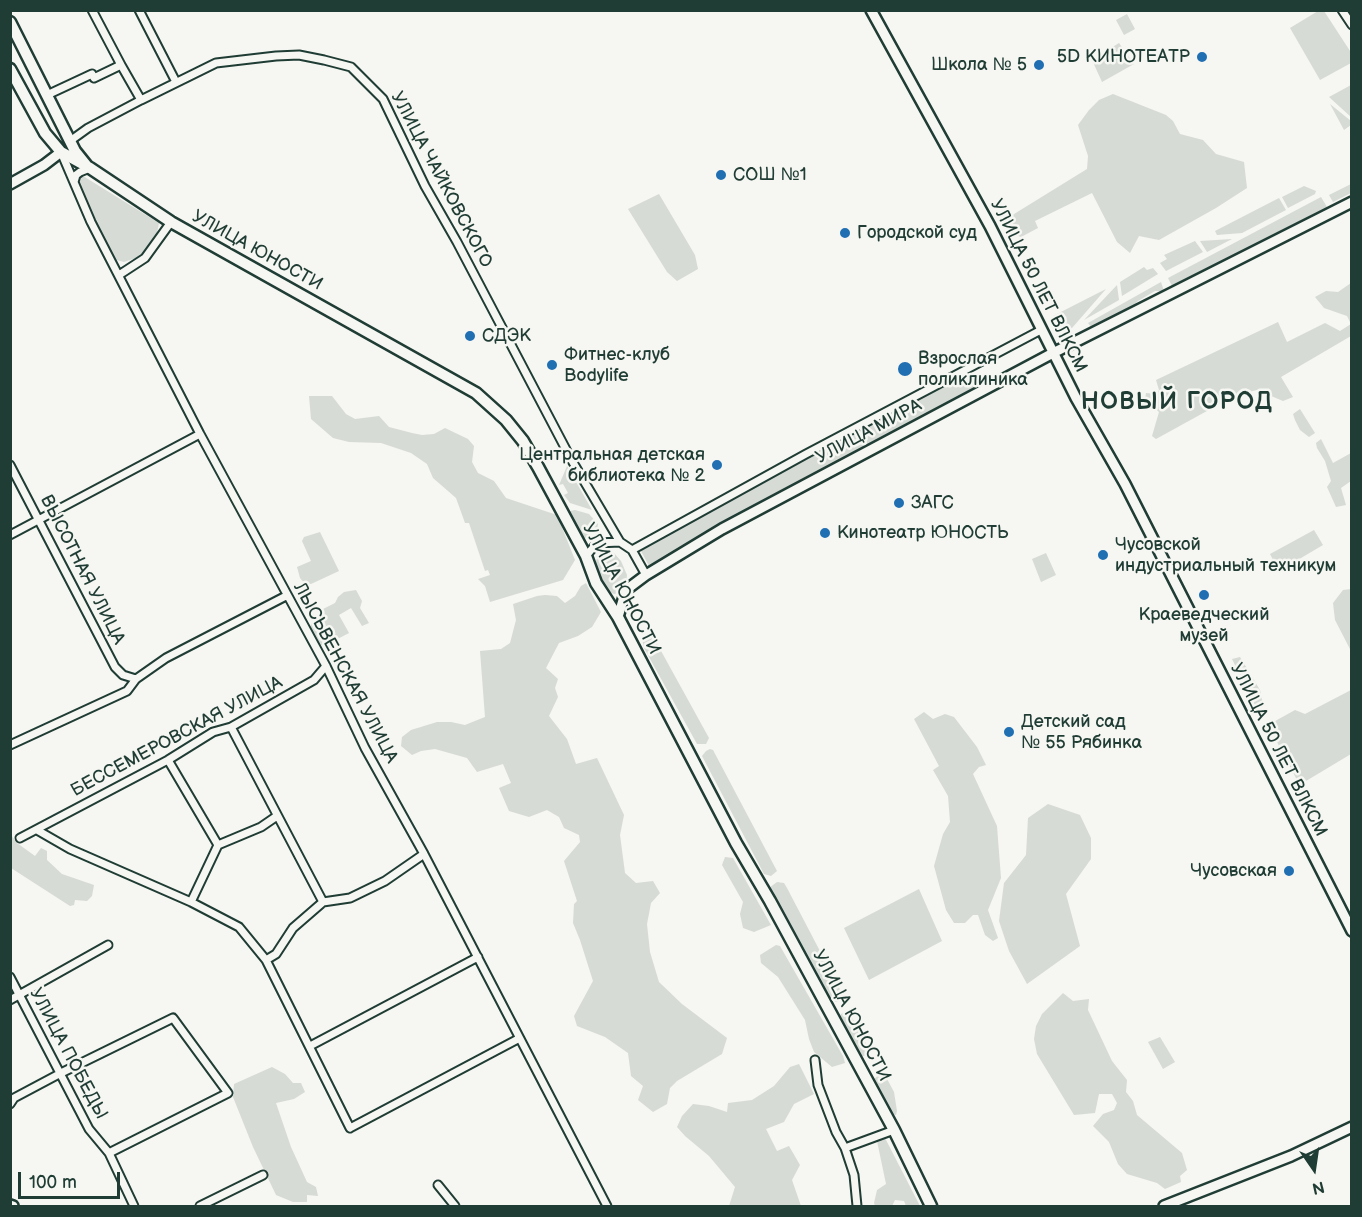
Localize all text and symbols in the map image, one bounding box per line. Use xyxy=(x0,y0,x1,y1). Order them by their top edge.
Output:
place label: 5D КИНОТЕАТР xyxy=(1057,46,1190,68)
marker: 5D КИНОТЕАТР xyxy=(1195,50,1209,64)
place label: Школа № 5 xyxy=(931,54,1027,76)
marker: Школа № 5 xyxy=(1032,58,1046,72)
street label: УЛИЦА ЧАЙКОВСКОГО xyxy=(385,88,497,272)
place label: СОШ №1 xyxy=(733,164,807,186)
marker: СОШ №1 xyxy=(714,168,728,182)
street label: УЛИЦА 50 ЛЕТ ВЛКСМ xyxy=(985,196,1091,376)
street label: УЛИЦА ЮНОСТИ xyxy=(188,206,326,296)
place label: Городской суд xyxy=(857,222,977,244)
marker: Городской суд xyxy=(838,226,852,240)
place label: СДЭК xyxy=(482,325,531,347)
marker: СДЭК xyxy=(463,329,477,343)
place label: Фитнес-клуб Bodylife xyxy=(564,344,670,386)
place label: Взрослая поликлиника xyxy=(918,348,1028,391)
marker: Фитнес-клуб Bodylife xyxy=(545,358,559,372)
marker: Взрослая поликлиника xyxy=(896,360,914,378)
district label: НОВЫЙ ГОРОД xyxy=(1081,389,1273,417)
street label: УЛИЦА МИРА xyxy=(812,395,926,469)
place label: Центральная детская библиотека № 2 xyxy=(519,444,705,486)
marker: Центральная детская библиотека № 2 xyxy=(710,458,724,472)
street label: ВЫСОТНАЯ УЛИЦА xyxy=(35,492,129,648)
place label: ЗАГС xyxy=(911,492,954,514)
marker: ЗАГС xyxy=(892,496,906,510)
street label: УЛИЦА ЮНОСТИ xyxy=(577,519,665,659)
place label: Кинотеатр ЮНОСТЬ xyxy=(837,522,1009,544)
marker: Кинотеатр ЮНОСТЬ xyxy=(818,526,832,540)
place label: Чусовской индустриальный техникум xyxy=(1115,534,1336,576)
marker: Чусовской индустриальный техникум xyxy=(1096,548,1110,562)
street label: ЛЫСЬВЕНСКАЯ УЛИЦА xyxy=(288,579,402,767)
marker: Краеведческий музей xyxy=(1197,588,1211,602)
place label: Краеведческий музей xyxy=(1139,604,1269,646)
street label: УЛИЦА 50 ЛЕТ ВЛКСМ xyxy=(1225,660,1331,840)
street label: БЕССЕМЕРОВСКАЯ УЛИЦА xyxy=(68,672,286,802)
place label: Детский сад № 55 Рябинка xyxy=(1021,711,1142,754)
marker: Детский сад № 55 Рябинка xyxy=(1002,725,1016,739)
place label: Чусовская xyxy=(1190,860,1277,882)
marker: Чусовская xyxy=(1282,864,1296,878)
street label: УЛИЦА ЮНОСТИ xyxy=(807,946,895,1086)
street label: УЛИЦА ПОБЕДЫ xyxy=(24,985,112,1123)
north arrow xyxy=(1284,1139,1344,1199)
scale bar xyxy=(21,1160,123,1198)
text: 100 m xyxy=(29,1172,77,1193)
text: N xyxy=(1310,1176,1326,1198)

